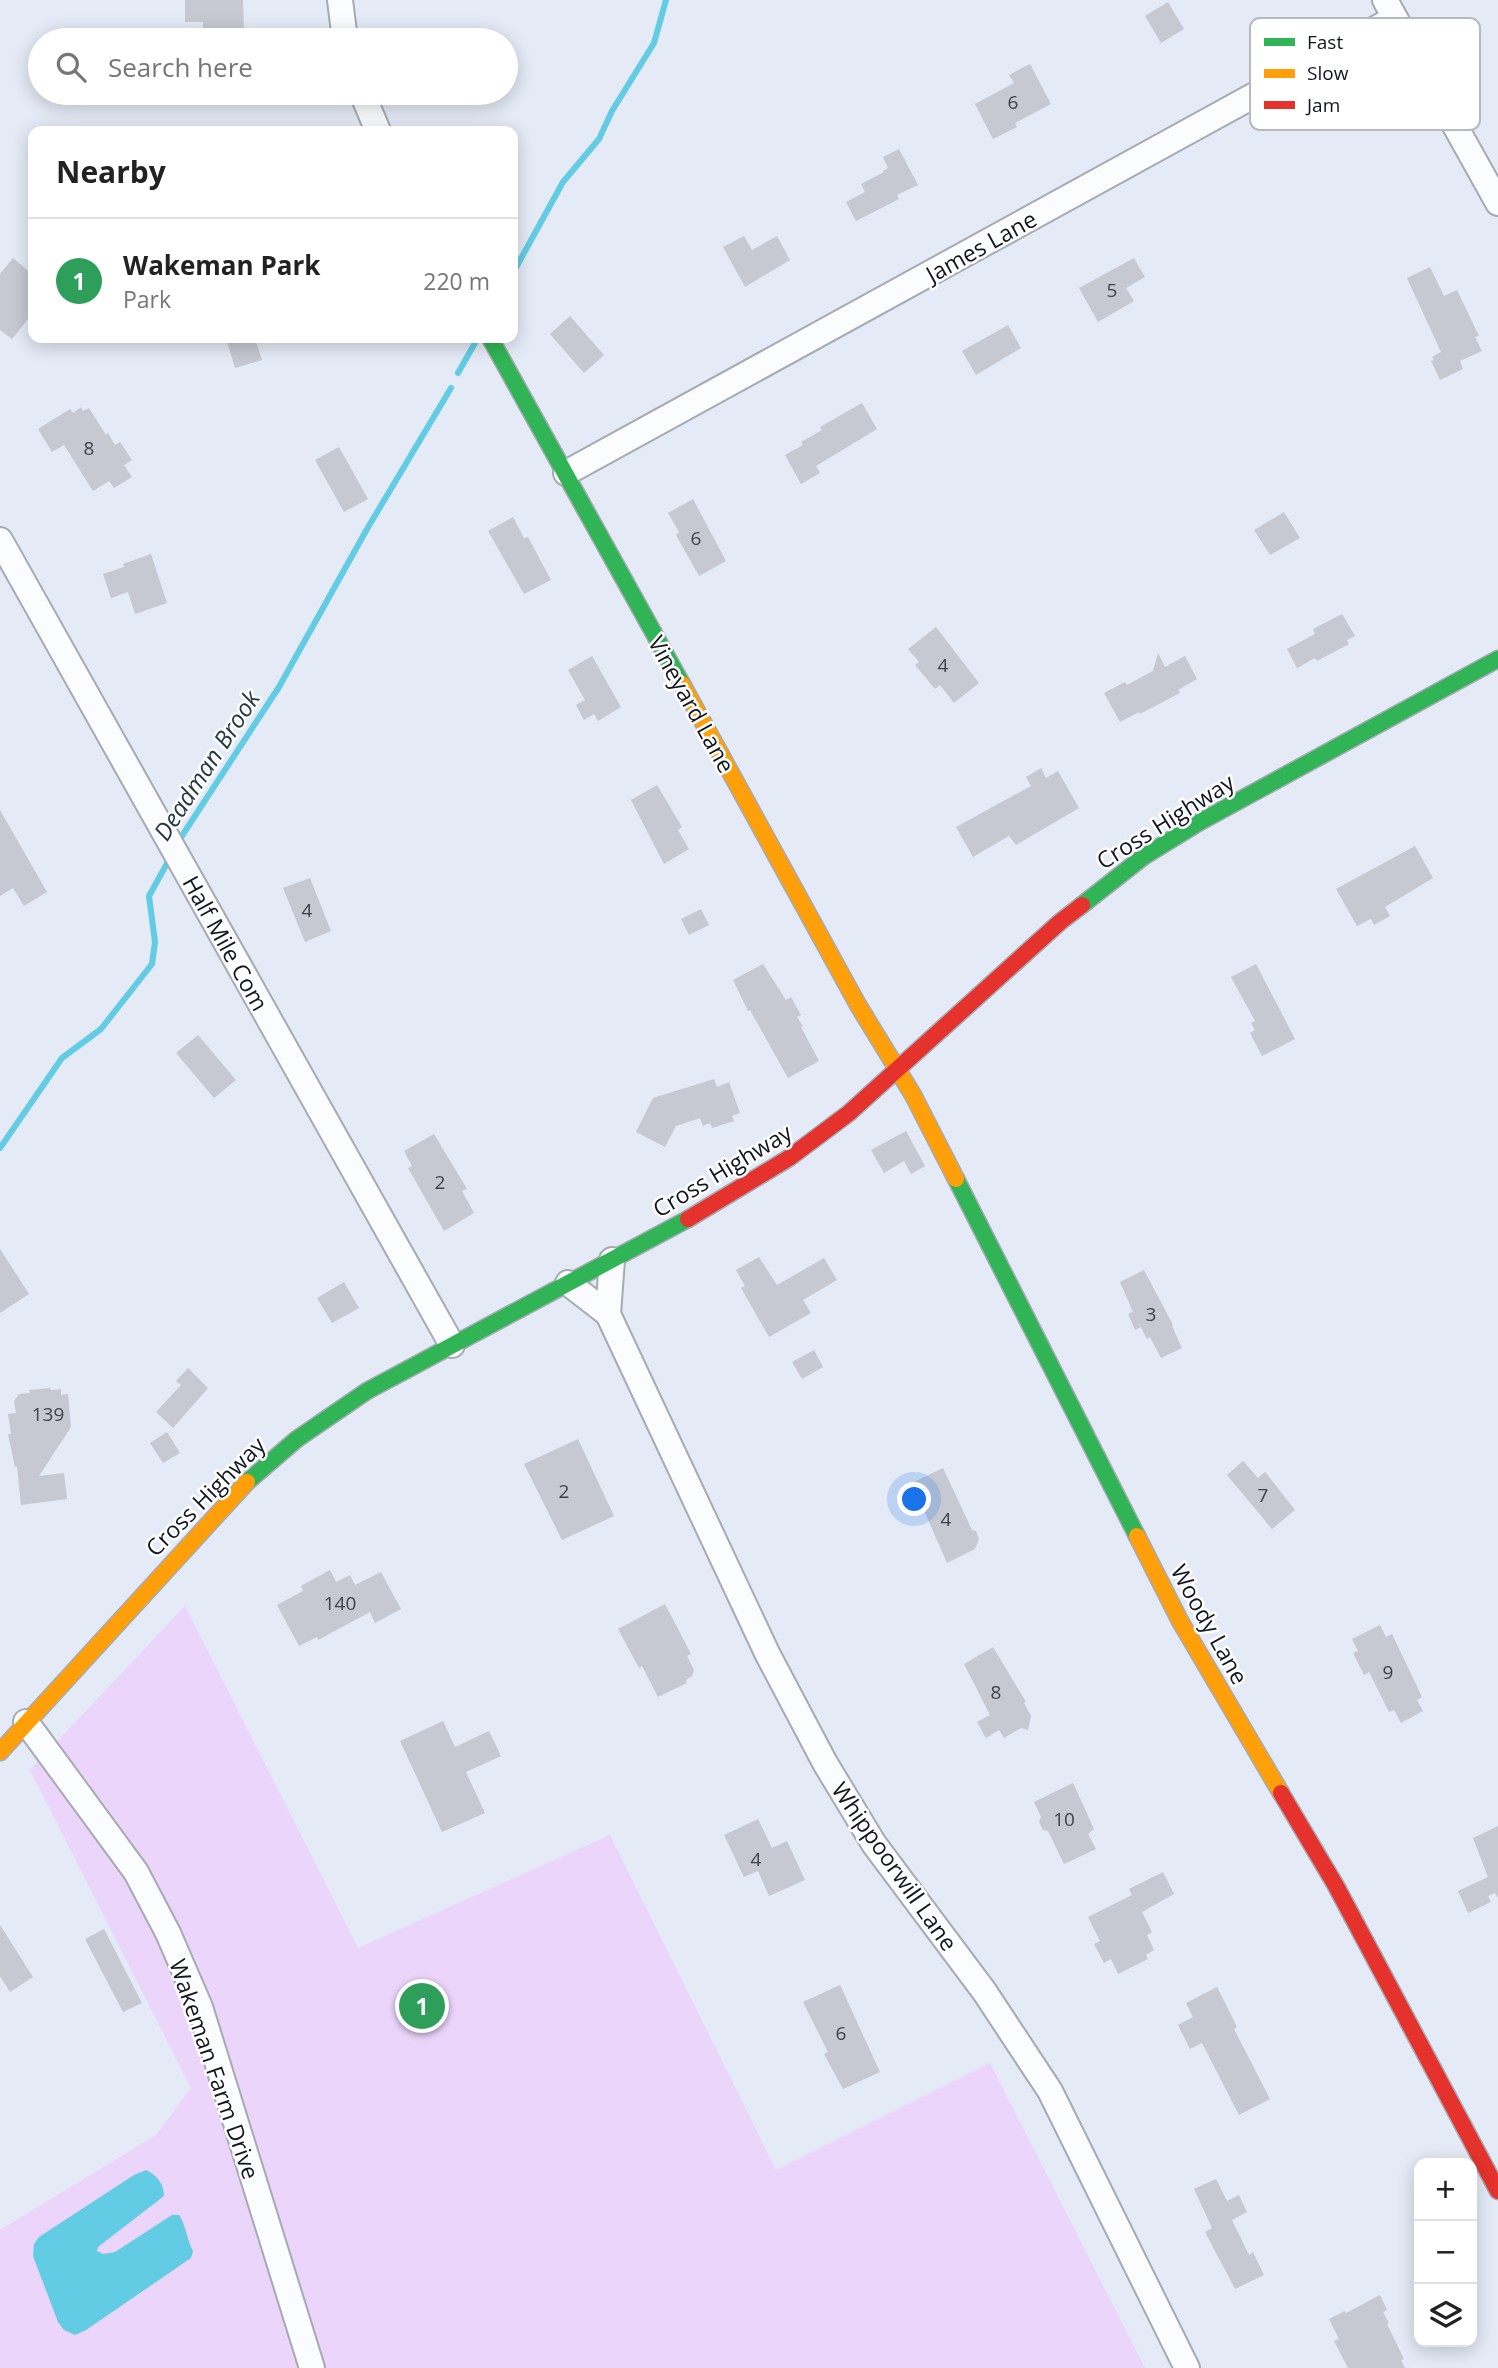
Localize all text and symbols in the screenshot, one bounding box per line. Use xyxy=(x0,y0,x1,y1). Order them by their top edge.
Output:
legend xyxy=(1250,18,1480,130)
search box xyxy=(28,28,518,105)
text: Fast xyxy=(1307,29,1343,55)
icon: search xyxy=(52,48,90,86)
text: Search here xyxy=(108,49,253,85)
text: Slow xyxy=(1307,60,1349,86)
house number: 6 xyxy=(1008,89,1018,115)
text: Jam xyxy=(1305,92,1340,118)
text: Nearby xyxy=(56,151,166,192)
street label: James Lane xyxy=(918,202,1042,291)
text: Wakeman Park xyxy=(123,247,320,283)
text: 1 xyxy=(72,265,86,297)
text: 220 m xyxy=(423,265,490,297)
house number: 5 xyxy=(1107,277,1117,303)
text: Park xyxy=(123,283,171,315)
house number: 8 xyxy=(84,435,94,461)
house number: 6 xyxy=(691,525,701,551)
street label: Vineyard Lane xyxy=(641,630,743,778)
house number: 4 xyxy=(938,652,949,678)
water label: Deadman Brook xyxy=(145,683,268,846)
street label: Cross Highway xyxy=(1090,766,1240,876)
street label: Half Mile Com xyxy=(176,870,276,1016)
house number: 4 xyxy=(302,897,313,923)
street label: Cross Highway xyxy=(646,1116,798,1224)
house number: 2 xyxy=(435,1169,445,1195)
house number: 3 xyxy=(1146,1301,1156,1327)
house number: 139 xyxy=(32,1401,64,1427)
street label: Cross Highway xyxy=(138,1429,272,1563)
house number: 2 xyxy=(559,1478,569,1504)
your location xyxy=(897,1482,931,1516)
house number: 7 xyxy=(1258,1482,1268,1508)
house number: 4 xyxy=(941,1506,952,1532)
street label: Woody Lane xyxy=(1164,1558,1256,1690)
house number: 140 xyxy=(324,1590,356,1616)
house number: 9 xyxy=(1383,1659,1393,1685)
house number: 8 xyxy=(991,1679,1001,1705)
street label: Whippoorwill Lane xyxy=(825,1775,965,1957)
house number: 10 xyxy=(1053,1806,1075,1832)
house number: 4 xyxy=(751,1846,762,1872)
street label: Wakeman Farm Drive xyxy=(162,1955,268,2183)
pin: 1 xyxy=(399,1980,445,2032)
house number: 6 xyxy=(836,2020,846,2046)
map controls xyxy=(1414,2158,1477,2347)
button: + xyxy=(1414,2158,1477,2221)
button: − xyxy=(1414,2221,1477,2284)
button: layers xyxy=(1414,2284,1477,2347)

